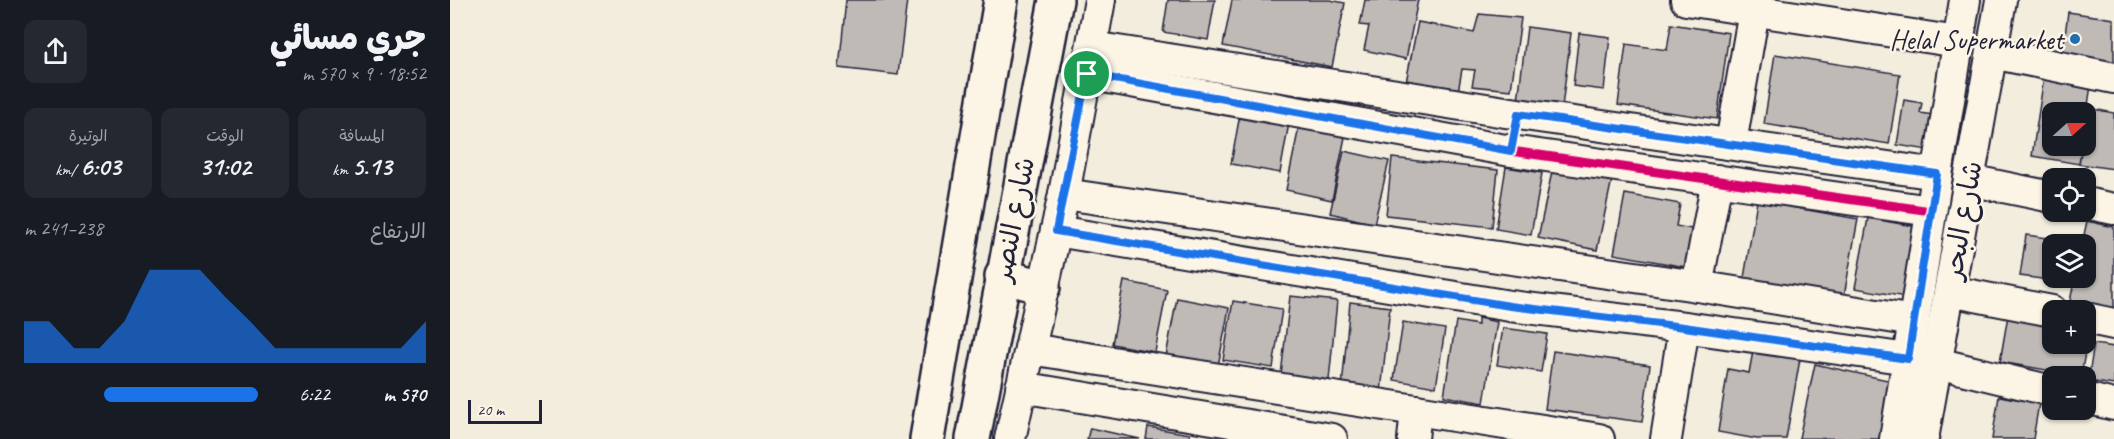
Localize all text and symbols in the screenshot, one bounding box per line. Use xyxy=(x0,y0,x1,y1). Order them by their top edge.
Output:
text: جري مسائي xyxy=(270,17,426,59)
button: share xyxy=(24,20,87,83)
place label: Helal Supermarket xyxy=(1890,22,2066,57)
marker: Helal Supermarket xyxy=(2068,32,2082,46)
pin xyxy=(1061,48,1112,99)
icon: arrive xyxy=(1070,57,1103,90)
text: 18:52 · 9 × 570 m xyxy=(302,61,426,86)
north arrow xyxy=(2042,102,2096,156)
map controls xyxy=(2042,102,2096,420)
text: الوتيرة xyxy=(69,126,107,146)
text: الوقت xyxy=(206,126,244,146)
text: المسافة xyxy=(339,126,385,146)
text: 6:03 xyxy=(80,150,121,183)
text: 31:02 xyxy=(199,150,251,183)
text: 5.13 xyxy=(352,150,392,183)
street label: شارع النصر xyxy=(983,154,1044,286)
street label: شارع البحر xyxy=(1934,158,1992,284)
text: /km xyxy=(55,160,80,180)
text: km xyxy=(332,160,352,180)
button: locate xyxy=(2042,168,2096,222)
text: 238–241 m xyxy=(24,216,103,241)
text: الارتفاع xyxy=(370,219,426,244)
button: layers xyxy=(2042,234,2096,288)
button: + xyxy=(2042,300,2096,354)
button: − xyxy=(2042,366,2096,420)
text: 6:22 xyxy=(299,382,330,407)
text: 570 m xyxy=(383,382,426,407)
scale bar xyxy=(468,397,542,424)
text: 20 m xyxy=(477,400,504,420)

